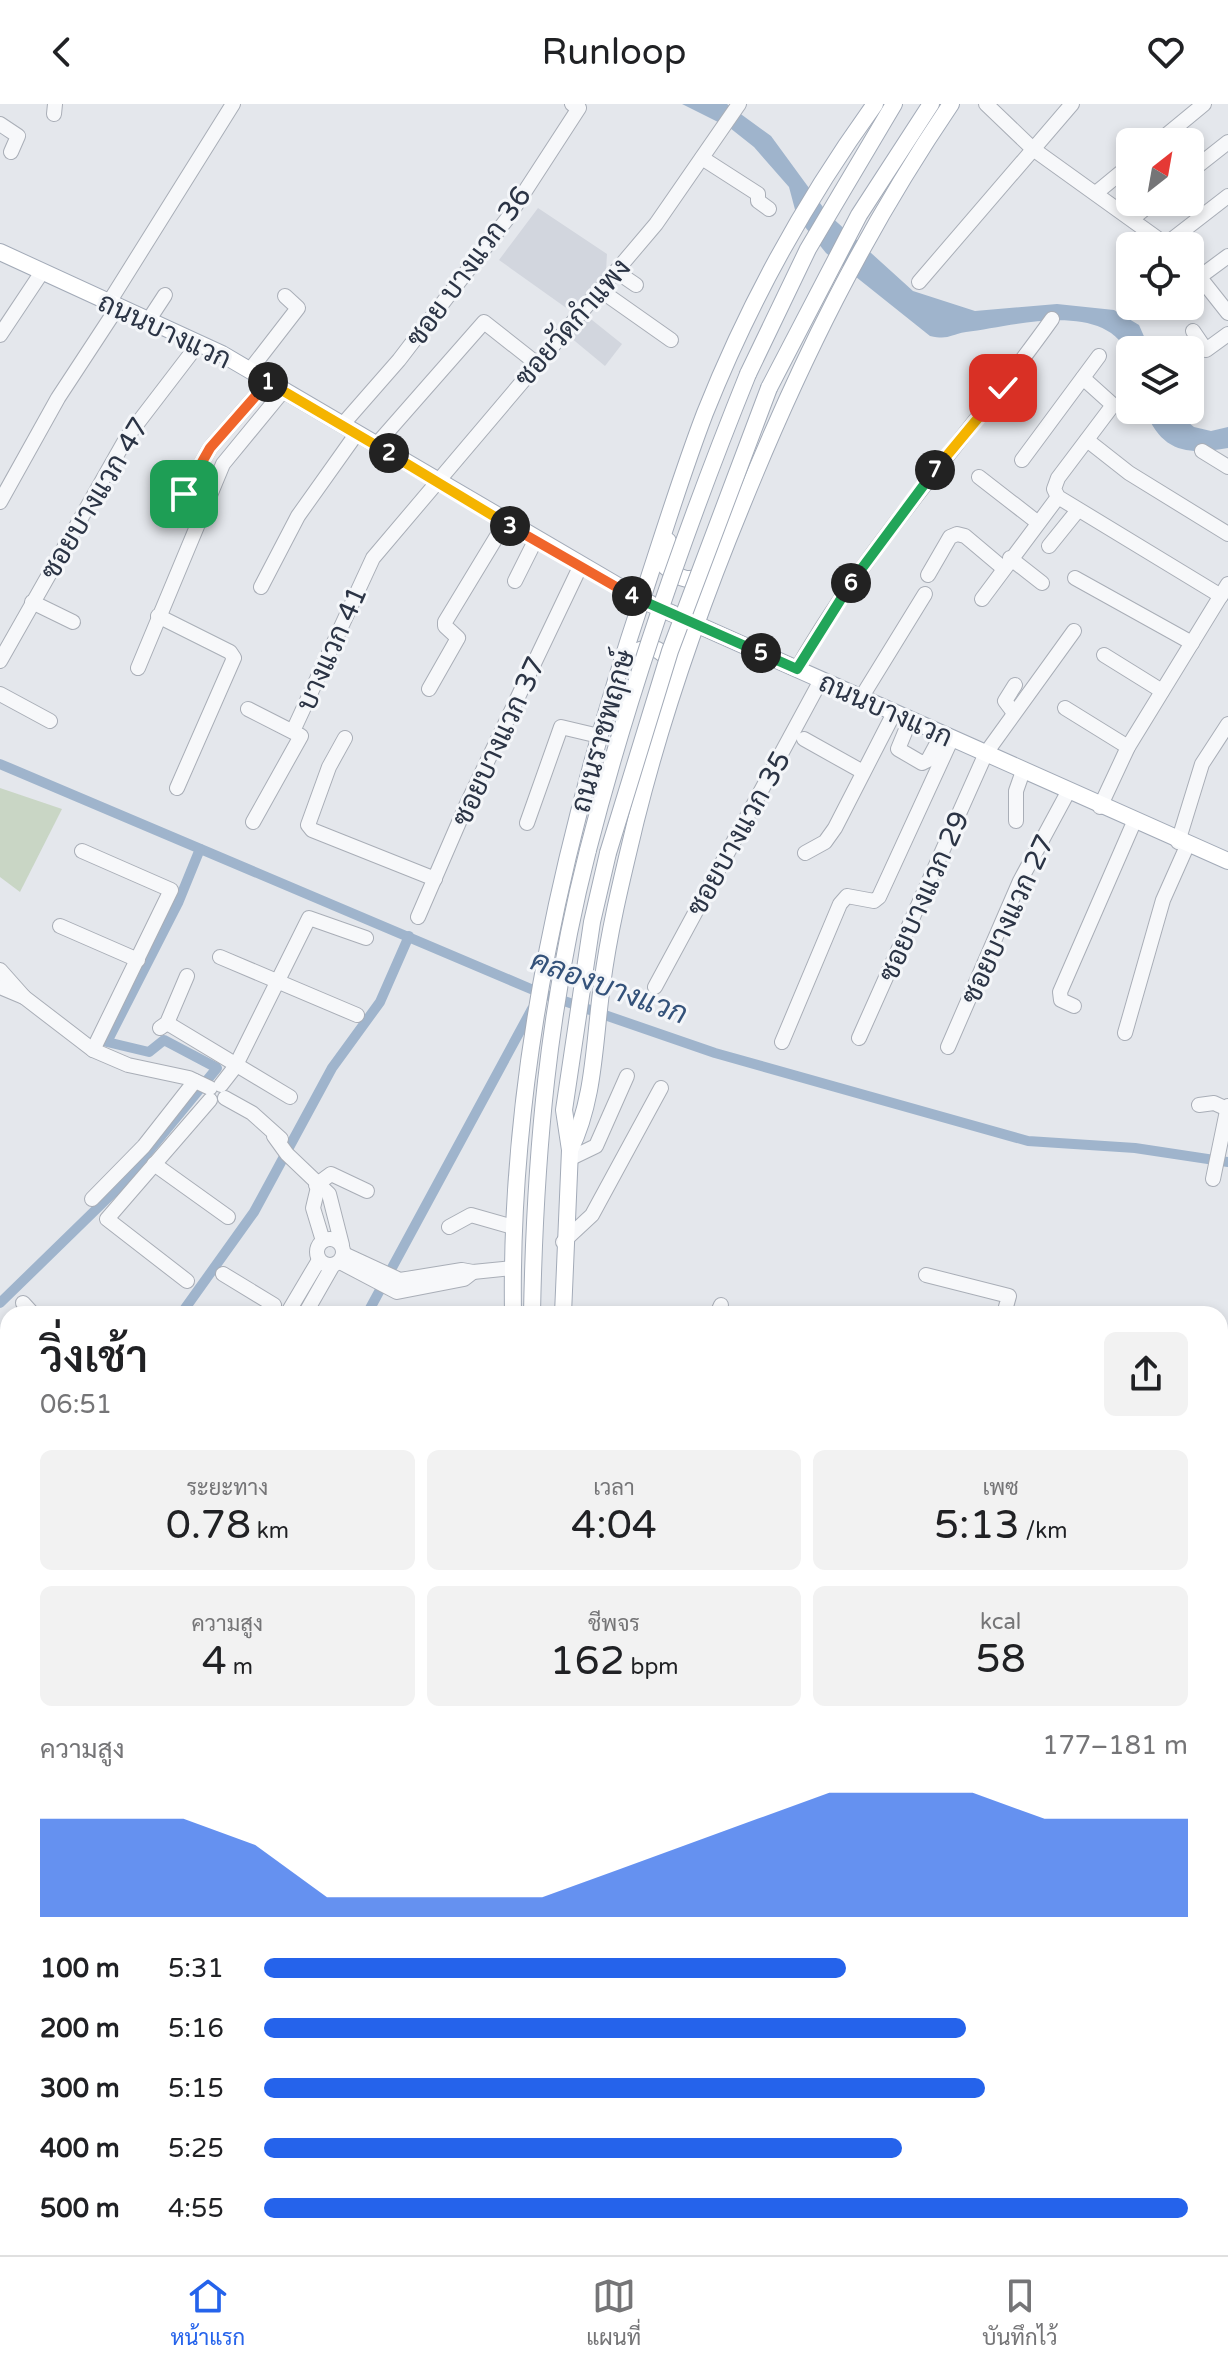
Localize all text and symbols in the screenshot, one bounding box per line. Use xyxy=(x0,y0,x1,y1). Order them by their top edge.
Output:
icon: back xyxy=(40,30,84,74)
icon: heart xyxy=(1144,30,1188,74)
text: Runloop xyxy=(542,31,686,74)
north arrow xyxy=(1116,128,1204,216)
map controls xyxy=(1116,128,1204,424)
street label: ซอย บางแวก 36 xyxy=(399,180,539,354)
button: locate xyxy=(1116,232,1204,320)
street label: ซอยวัดกำแพง xyxy=(506,250,638,394)
street label: ถนนบางแวก xyxy=(93,285,237,377)
button: layers xyxy=(1116,336,1204,424)
pin xyxy=(969,354,1037,422)
pin: 1 xyxy=(248,362,288,402)
icon: check xyxy=(981,366,1025,410)
text: 1 xyxy=(261,369,275,395)
street label: ซอยบางแวก 47 xyxy=(33,411,157,586)
pin: 2 xyxy=(369,433,409,473)
text: 2 xyxy=(382,440,396,466)
pin: 7 xyxy=(915,450,955,490)
text: 7 xyxy=(928,457,942,483)
pin xyxy=(150,460,218,528)
icon: arrive xyxy=(162,472,206,516)
pin: 3 xyxy=(490,506,530,546)
text: 3 xyxy=(503,513,517,539)
pin: 6 xyxy=(831,563,871,603)
text: 6 xyxy=(844,570,858,596)
pin: 4 xyxy=(612,576,652,616)
street label: บางแวก 41 xyxy=(289,581,375,716)
text: 4 xyxy=(625,583,639,609)
pin: 5 xyxy=(741,633,781,673)
text: 5 xyxy=(754,640,768,666)
street label: ถนนราชพฤกษ์ xyxy=(561,644,643,816)
street label: ซอยบางแวก 37 xyxy=(445,651,553,832)
street label: ถนนบางแวก xyxy=(813,665,958,755)
street label: ซอยบางแวก 35 xyxy=(680,745,798,922)
street label: ซอยบางแวก 29 xyxy=(871,806,977,987)
street label: ซอยบางแวก 27 xyxy=(954,829,1062,1010)
water label: คลองบางแวก xyxy=(525,942,692,1033)
text: วิ่งเช้า xyxy=(40,1332,148,1385)
button: share xyxy=(1104,1332,1188,1416)
text: 06:51 xyxy=(40,1389,112,1420)
text: ระยะทาง xyxy=(186,1475,268,1501)
text: เวลา xyxy=(593,1475,635,1501)
text: เพซ xyxy=(983,1475,1019,1501)
text: 0.78 xyxy=(166,1501,251,1549)
text: 4:04 xyxy=(571,1501,657,1549)
text: 5:13 xyxy=(934,1501,1020,1549)
text: km xyxy=(251,1518,289,1544)
text: /km xyxy=(1020,1518,1067,1544)
text: kcal xyxy=(980,1609,1021,1635)
text: ความสูง xyxy=(192,1611,263,1637)
text: ชีพจร xyxy=(588,1611,640,1637)
text: 58 xyxy=(976,1635,1026,1683)
text: 4 xyxy=(202,1637,227,1685)
text: 162 xyxy=(549,1637,625,1685)
text: m xyxy=(227,1654,253,1680)
text: bpm xyxy=(625,1654,679,1680)
text: 177–181 m xyxy=(1042,1730,1188,1761)
text: ความสูง xyxy=(40,1734,124,1765)
text: 100 m xyxy=(40,1953,120,1984)
text: 5:31 xyxy=(168,1953,224,1984)
text: 200 m xyxy=(40,2013,120,2044)
text: 5:16 xyxy=(168,2013,224,2044)
text: 300 m xyxy=(40,2073,120,2104)
text: 5:15 xyxy=(168,2073,224,2104)
text: 400 m xyxy=(40,2133,120,2164)
text: 5:25 xyxy=(168,2133,224,2164)
text: 500 m xyxy=(40,2193,120,2224)
text: 4:55 xyxy=(168,2193,224,2224)
tab: หน้าแรก xyxy=(171,2274,245,2351)
tab: แผนที่ xyxy=(586,2274,641,2351)
tab: บันทึกไว้ xyxy=(982,2274,1057,2351)

